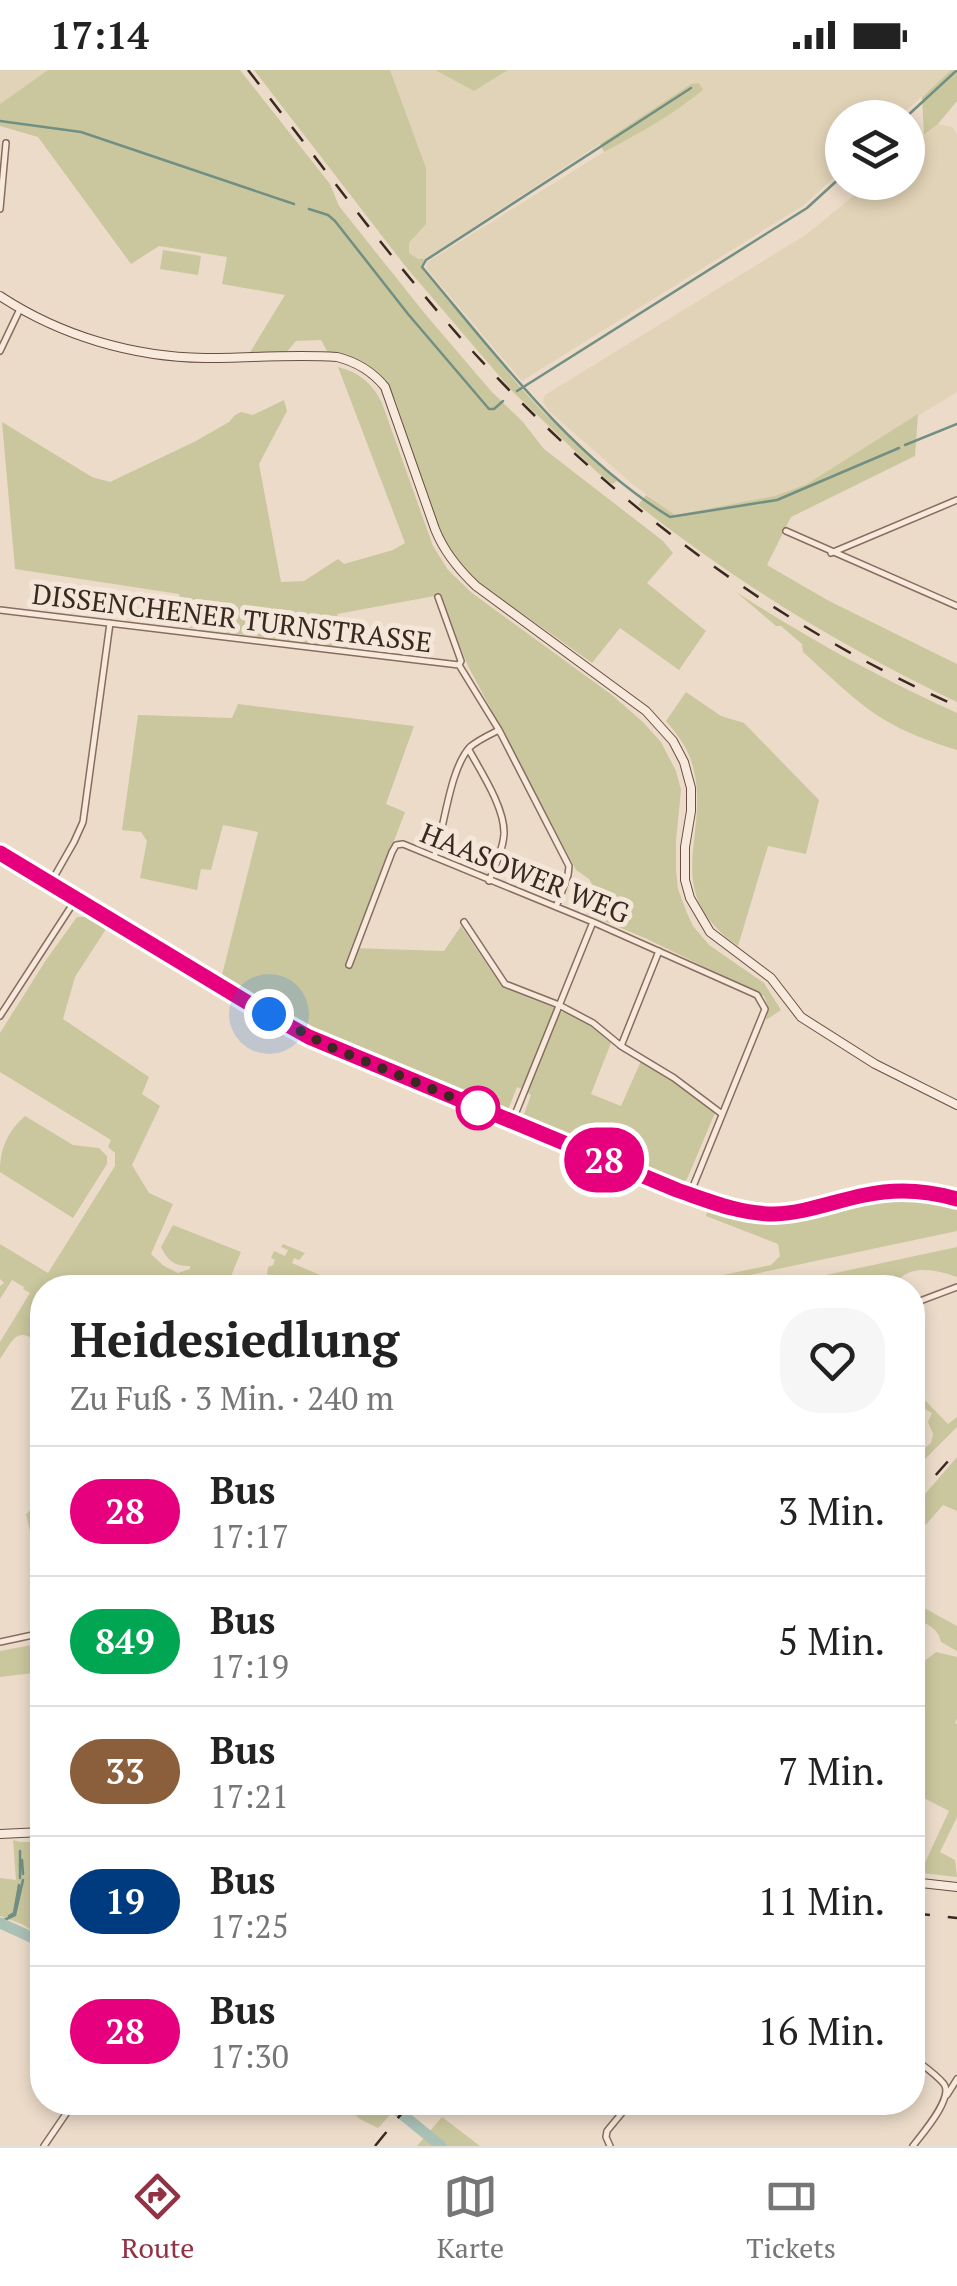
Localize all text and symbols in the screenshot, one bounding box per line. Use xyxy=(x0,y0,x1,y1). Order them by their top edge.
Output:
text: 17:14 xyxy=(50,10,149,60)
map controls xyxy=(825,100,925,200)
button: layers xyxy=(825,100,925,200)
street label: DISSENCHENER TURNSTRASSE xyxy=(30,575,434,660)
street label: HAASOWER WEG xyxy=(415,814,635,931)
your location xyxy=(244,989,294,1039)
unlabelled marker xyxy=(457,1087,499,1129)
line badge: 28 xyxy=(559,1128,649,1192)
text: 28 xyxy=(584,1137,624,1183)
text: Heidesiedlung xyxy=(70,1307,399,1371)
button: heart xyxy=(780,1308,885,1413)
text: Zu Fuß · 3 Min. · 240 m xyxy=(70,1377,394,1419)
text: Bus xyxy=(210,1465,275,1515)
text: 3 Min. xyxy=(778,1486,885,1536)
text: 28 xyxy=(105,1488,145,1534)
text: 17:17 xyxy=(210,1515,289,1557)
text: Bus xyxy=(210,1595,275,1645)
text: 5 Min. xyxy=(778,1616,885,1666)
text: 849 xyxy=(95,1618,155,1664)
text: 17:19 xyxy=(210,1645,289,1687)
text: Bus xyxy=(210,1725,275,1775)
text: 7 Min. xyxy=(778,1746,885,1796)
text: 33 xyxy=(105,1748,145,1794)
text: 17:21 xyxy=(210,1775,289,1817)
text: Bus xyxy=(210,1855,275,1905)
text: 11 Min. xyxy=(758,1876,885,1926)
text: 19 xyxy=(105,1878,145,1924)
text: 17:25 xyxy=(210,1905,289,1947)
text: Bus xyxy=(210,1985,275,2035)
text: 16 Min. xyxy=(758,2006,885,2056)
text: 28 xyxy=(105,2008,145,2054)
text: 17:30 xyxy=(210,2035,289,2077)
tab: Route xyxy=(121,2169,194,2266)
tab: Karte xyxy=(437,2169,504,2266)
tab: Tickets xyxy=(746,2169,836,2266)

